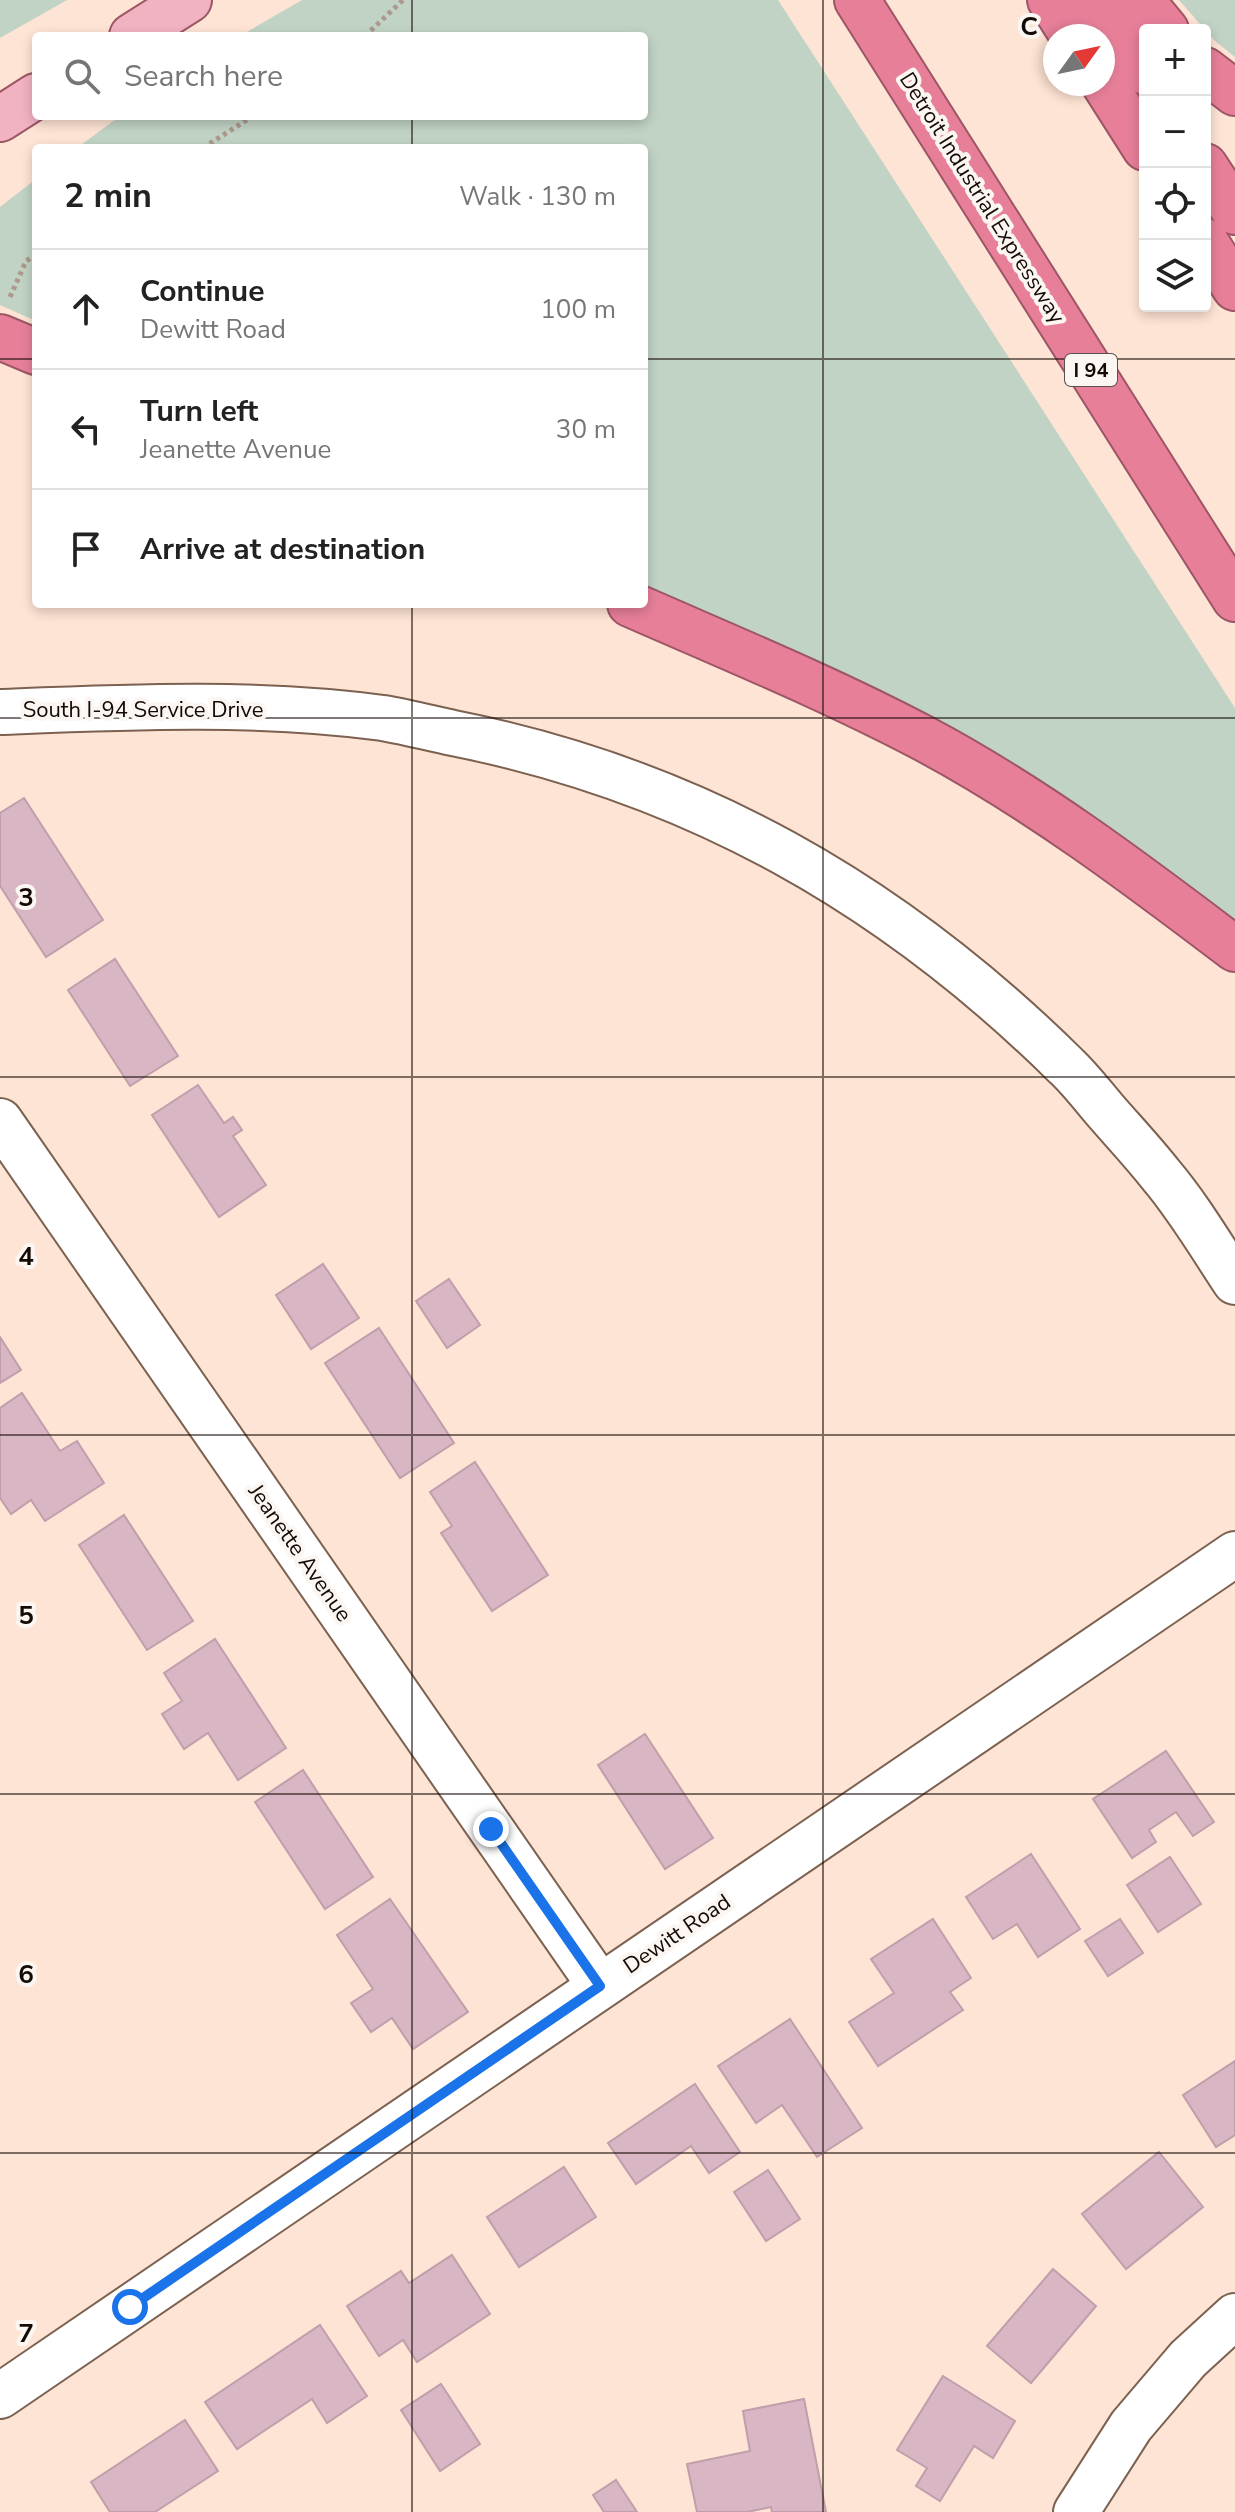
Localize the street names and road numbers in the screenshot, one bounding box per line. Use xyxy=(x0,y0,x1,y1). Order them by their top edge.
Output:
street label: Detroit Industrial Expressway xyxy=(892,67,1072,330)
road number: I 94 xyxy=(1065,354,1117,386)
street label: South I-94 Service Drive xyxy=(23,695,263,725)
street label: Jeanette Avenue xyxy=(241,1477,359,1628)
street label: Dewitt Road xyxy=(617,1887,737,1981)

